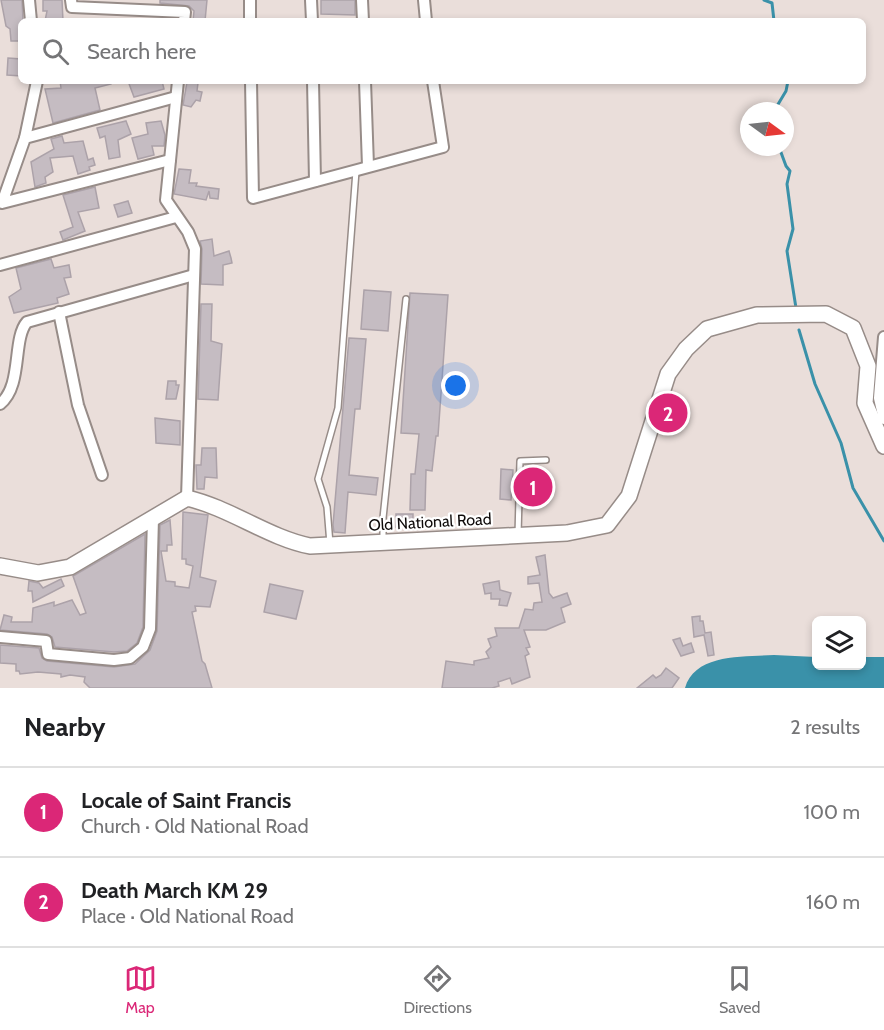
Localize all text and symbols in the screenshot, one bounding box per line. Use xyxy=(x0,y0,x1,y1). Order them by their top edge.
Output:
search box xyxy=(18,18,866,84)
icon: search xyxy=(39,35,72,68)
text: Search here xyxy=(87,38,196,65)
north arrow xyxy=(740,102,794,156)
your location xyxy=(441,371,470,400)
pin: 2 xyxy=(648,390,688,436)
pin: 1 xyxy=(514,464,552,510)
street label: Old National Road xyxy=(368,509,492,535)
map controls xyxy=(812,616,866,670)
button: layers xyxy=(812,616,866,670)
text: Nearby xyxy=(24,711,105,743)
text: 2 results xyxy=(790,715,860,739)
text: Locale of Saint Francis xyxy=(81,787,291,814)
text: 1 xyxy=(40,800,47,824)
text: 100 m xyxy=(804,800,860,824)
text: Church · Old National Road xyxy=(81,814,309,838)
text: Death March KM 29 xyxy=(81,877,268,904)
text: 2 xyxy=(38,890,49,914)
text: 160 m xyxy=(806,890,860,914)
text: Place · Old National Road xyxy=(81,904,294,928)
tab: Map xyxy=(124,962,157,1017)
tab: Directions xyxy=(404,962,472,1017)
tab: Saved xyxy=(719,962,760,1017)

